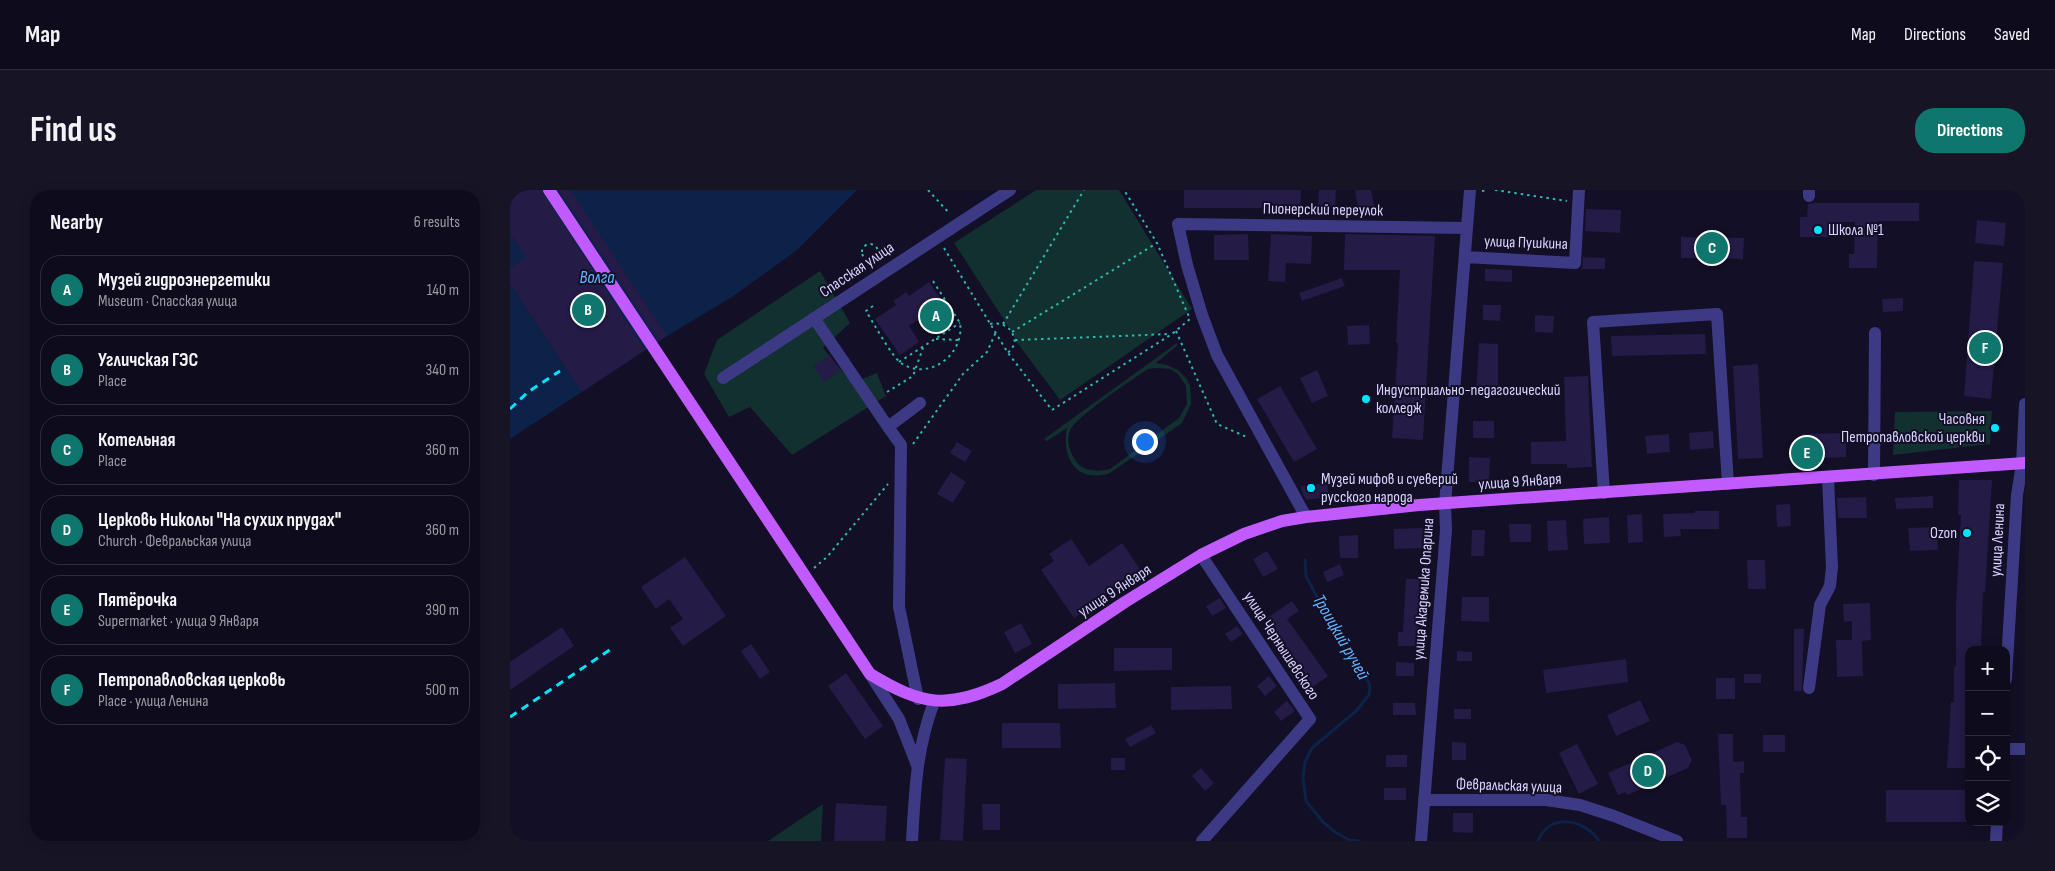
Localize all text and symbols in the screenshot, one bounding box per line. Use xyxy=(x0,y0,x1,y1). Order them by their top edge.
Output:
text: Map xyxy=(25,20,60,49)
text: Map xyxy=(1851,24,1876,45)
text: Directions xyxy=(1904,24,1966,45)
text: Saved xyxy=(1994,24,2030,45)
button: Directions xyxy=(1915,108,2025,153)
text: Find us xyxy=(30,109,117,152)
street label: Пионерский переулок xyxy=(1263,199,1384,221)
text: Nearby xyxy=(50,210,103,235)
text: 6 results xyxy=(414,213,460,232)
place label: Школа №1 xyxy=(1828,221,1884,240)
marker: Школа №1 xyxy=(1812,224,1824,236)
pin: C xyxy=(1696,229,1728,267)
street label: улица Пушкина xyxy=(1484,232,1568,254)
street label: Спасская улица xyxy=(816,238,898,302)
water label: Волга xyxy=(579,267,615,288)
text: Музей гидроэнергетики xyxy=(98,269,270,292)
text: A xyxy=(63,281,71,300)
text: 140 m xyxy=(427,281,459,300)
pin: B xyxy=(572,291,604,329)
text: Museum · Спасская улица xyxy=(98,292,237,311)
pin: A xyxy=(920,297,952,335)
pin: F xyxy=(1969,329,2001,367)
text: Угличская ГЭС xyxy=(98,349,198,372)
text: B xyxy=(63,361,71,380)
text: 340 m xyxy=(426,361,459,380)
text: Place xyxy=(98,372,127,391)
place label: Индустриально-педагогический колледж xyxy=(1376,381,1560,418)
marker: Индустриально-педагогический колледж xyxy=(1360,393,1372,405)
place label: Часовня Петропавловской церкви xyxy=(1841,410,1985,447)
marker: Часовня Петропавловской церкви xyxy=(1989,422,2001,434)
text: Котельная xyxy=(98,429,175,452)
your location xyxy=(1132,429,1158,455)
pin: E xyxy=(1791,434,1823,472)
text: C xyxy=(63,441,71,460)
text: 360 m xyxy=(425,441,459,460)
text: Place xyxy=(98,452,127,471)
place label: Музей мифов и суеверий русского народа xyxy=(1321,470,1458,507)
street label: улица 9 Января xyxy=(1478,470,1562,494)
marker: Музей мифов и суеверий русского народа xyxy=(1305,482,1317,494)
street label: улица Ленина xyxy=(1987,503,2009,577)
text: Церковь Николы "На сухих прудах" xyxy=(98,509,341,532)
street label: улица Академика Опарина xyxy=(1410,517,1438,661)
text: D xyxy=(63,521,71,540)
text: 360 m xyxy=(425,521,459,540)
place label: Ozon xyxy=(1930,524,1957,543)
marker: Ozon xyxy=(1961,527,1973,539)
text: Church · Февральская улица xyxy=(98,532,251,551)
street label: улица 9 Января xyxy=(1075,560,1155,622)
street label: улица Чернышевского xyxy=(1239,588,1323,704)
text: Пятёрочка xyxy=(98,589,177,612)
water label: Троицкий ручей xyxy=(1308,591,1374,684)
text: E xyxy=(64,601,70,620)
text: 390 m xyxy=(425,601,459,620)
text: Supermarket · улица 9 Января xyxy=(98,612,259,631)
map controls xyxy=(1965,646,2010,826)
button: + xyxy=(1965,646,2010,691)
text: Петропавловская церковь xyxy=(98,669,286,692)
text: F xyxy=(64,681,70,700)
text: 500 m xyxy=(425,681,459,700)
button: − xyxy=(1965,691,2010,736)
text: Place · улица Ленина xyxy=(98,692,208,711)
button: locate xyxy=(1965,736,2010,781)
pin: D xyxy=(1632,752,1664,790)
street label: Февральская улица xyxy=(1456,775,1562,797)
button: layers xyxy=(1965,781,2010,826)

